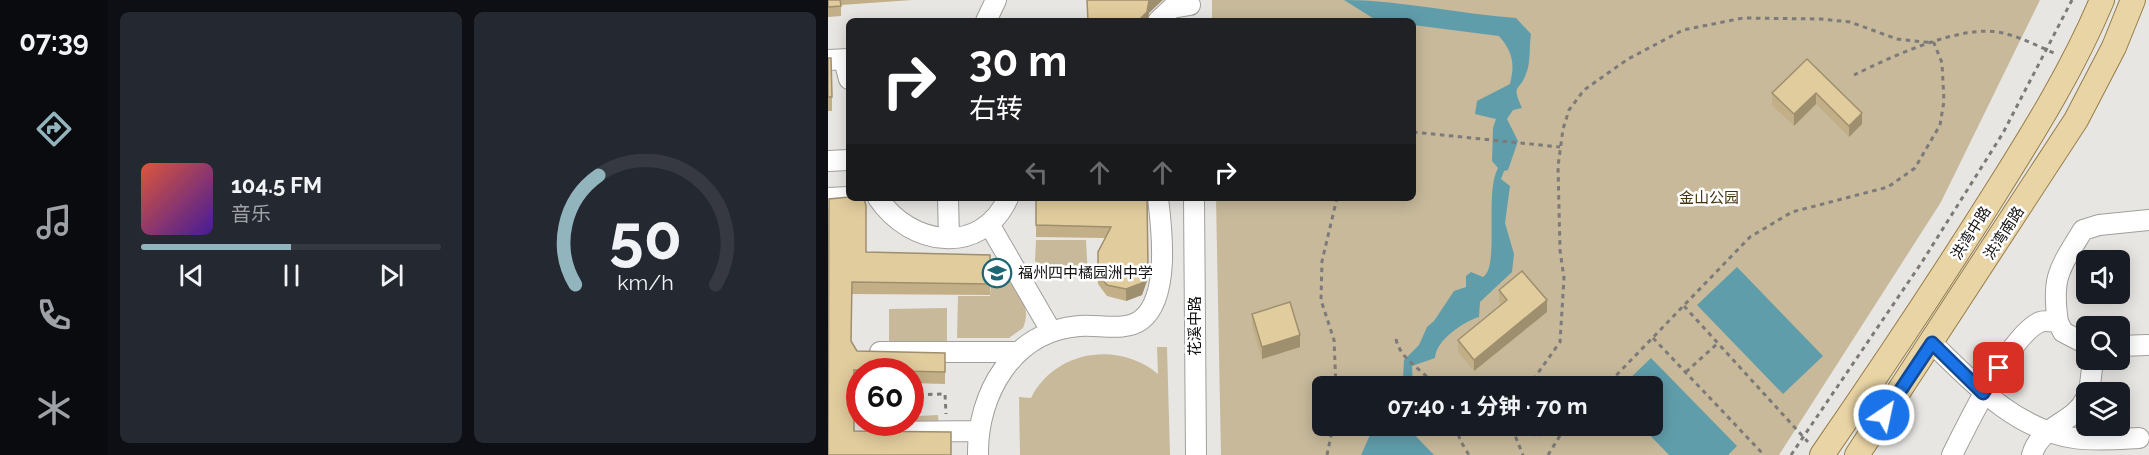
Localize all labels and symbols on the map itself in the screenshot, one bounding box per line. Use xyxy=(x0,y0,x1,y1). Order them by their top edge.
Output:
park label: 金山公园 xyxy=(1679,189,1739,207)
street label: 洪湾中路 xyxy=(1947,203,1995,263)
street label: 洪湾南路 xyxy=(1980,203,2028,263)
school or university icon: 福州四中橘园洲中学 xyxy=(981,257,1013,289)
place label: 福州四中橘园洲中学 xyxy=(1018,264,1153,282)
street label: 花溪中路 xyxy=(1186,296,1204,356)
pin xyxy=(1973,342,2024,393)
speed limit sign: 60 xyxy=(846,358,924,436)
position arrow xyxy=(1852,383,1916,447)

